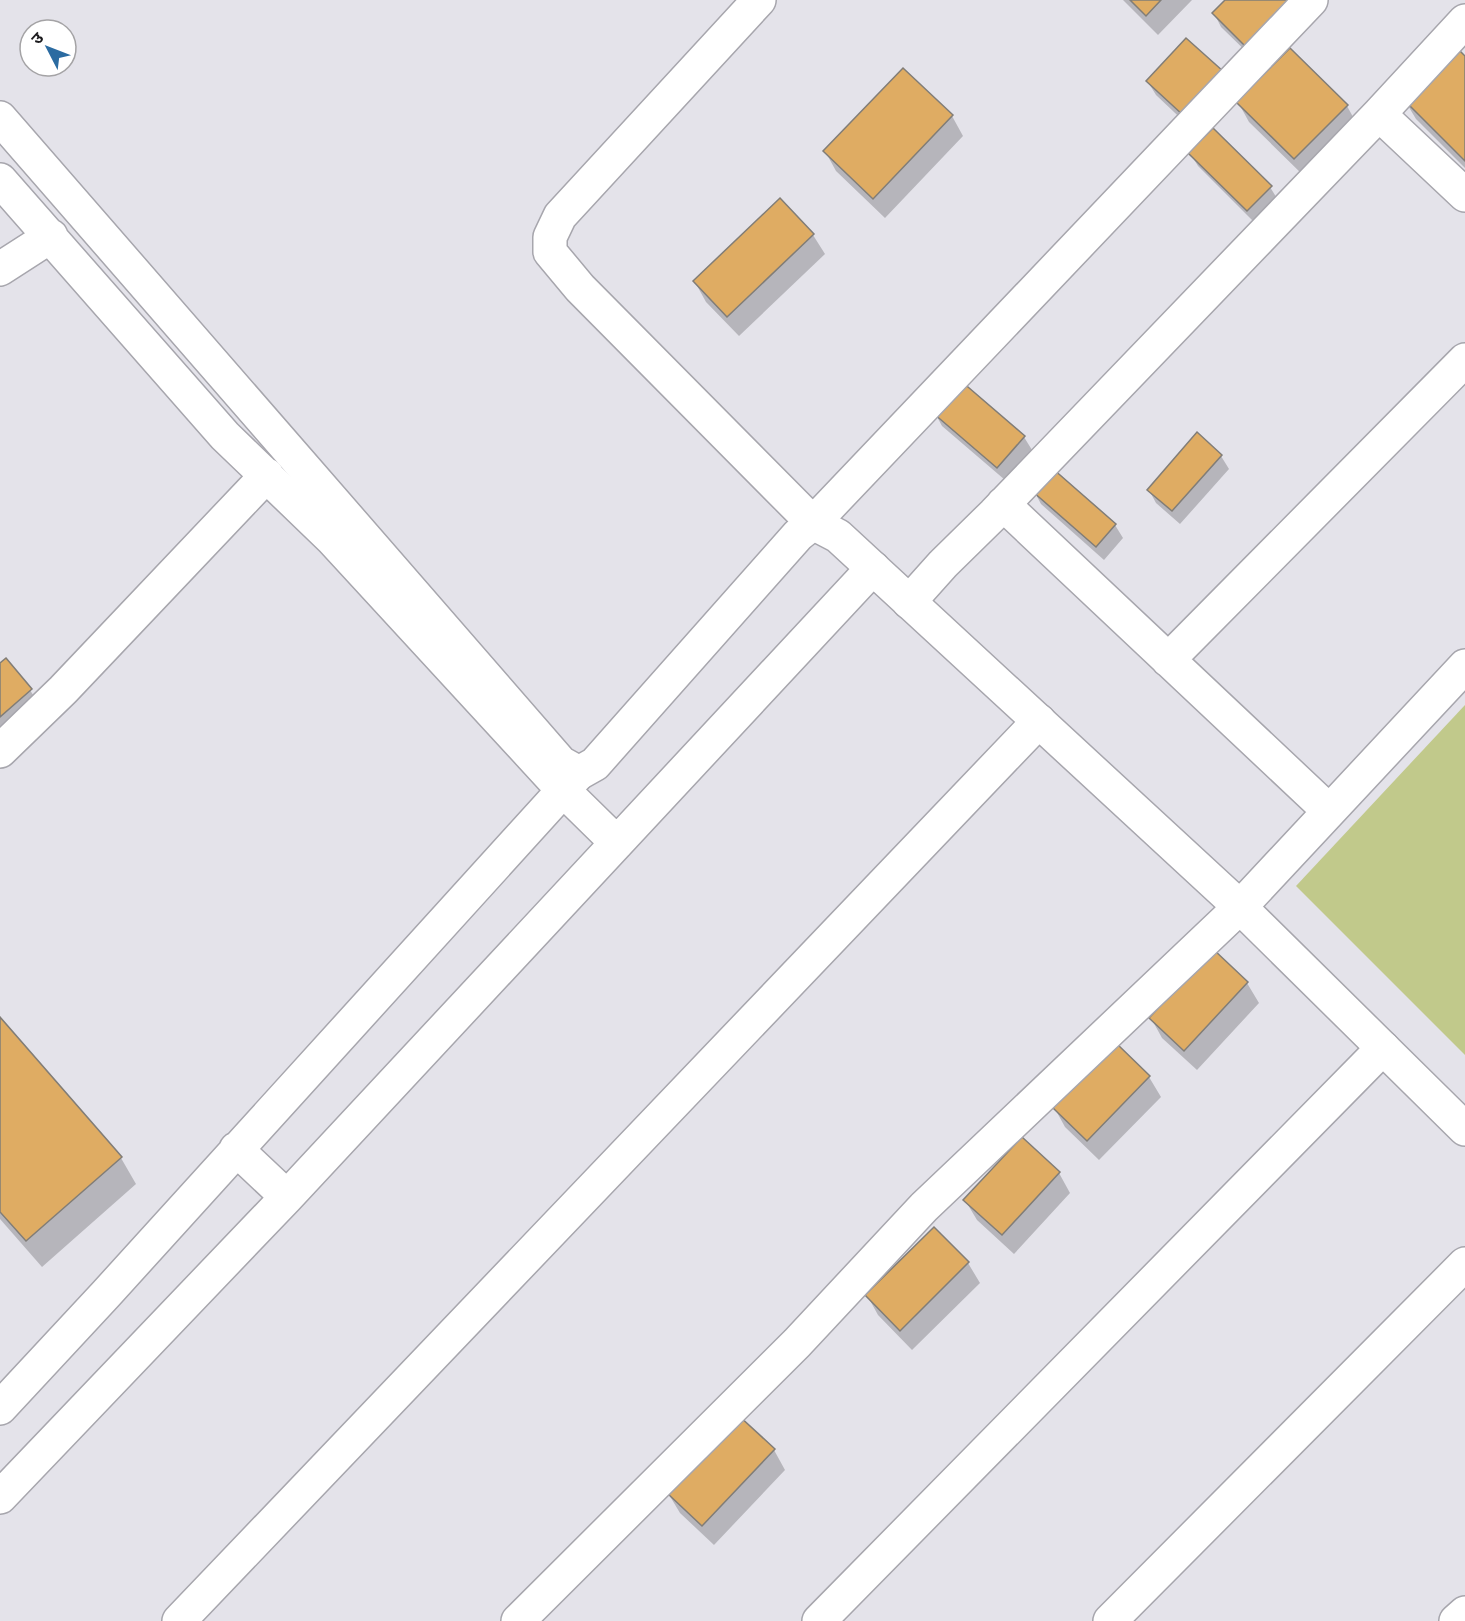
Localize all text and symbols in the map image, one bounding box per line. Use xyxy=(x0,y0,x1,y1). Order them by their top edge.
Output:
north arrow xyxy=(18,18,78,78)
text: उ xyxy=(27,28,48,48)

